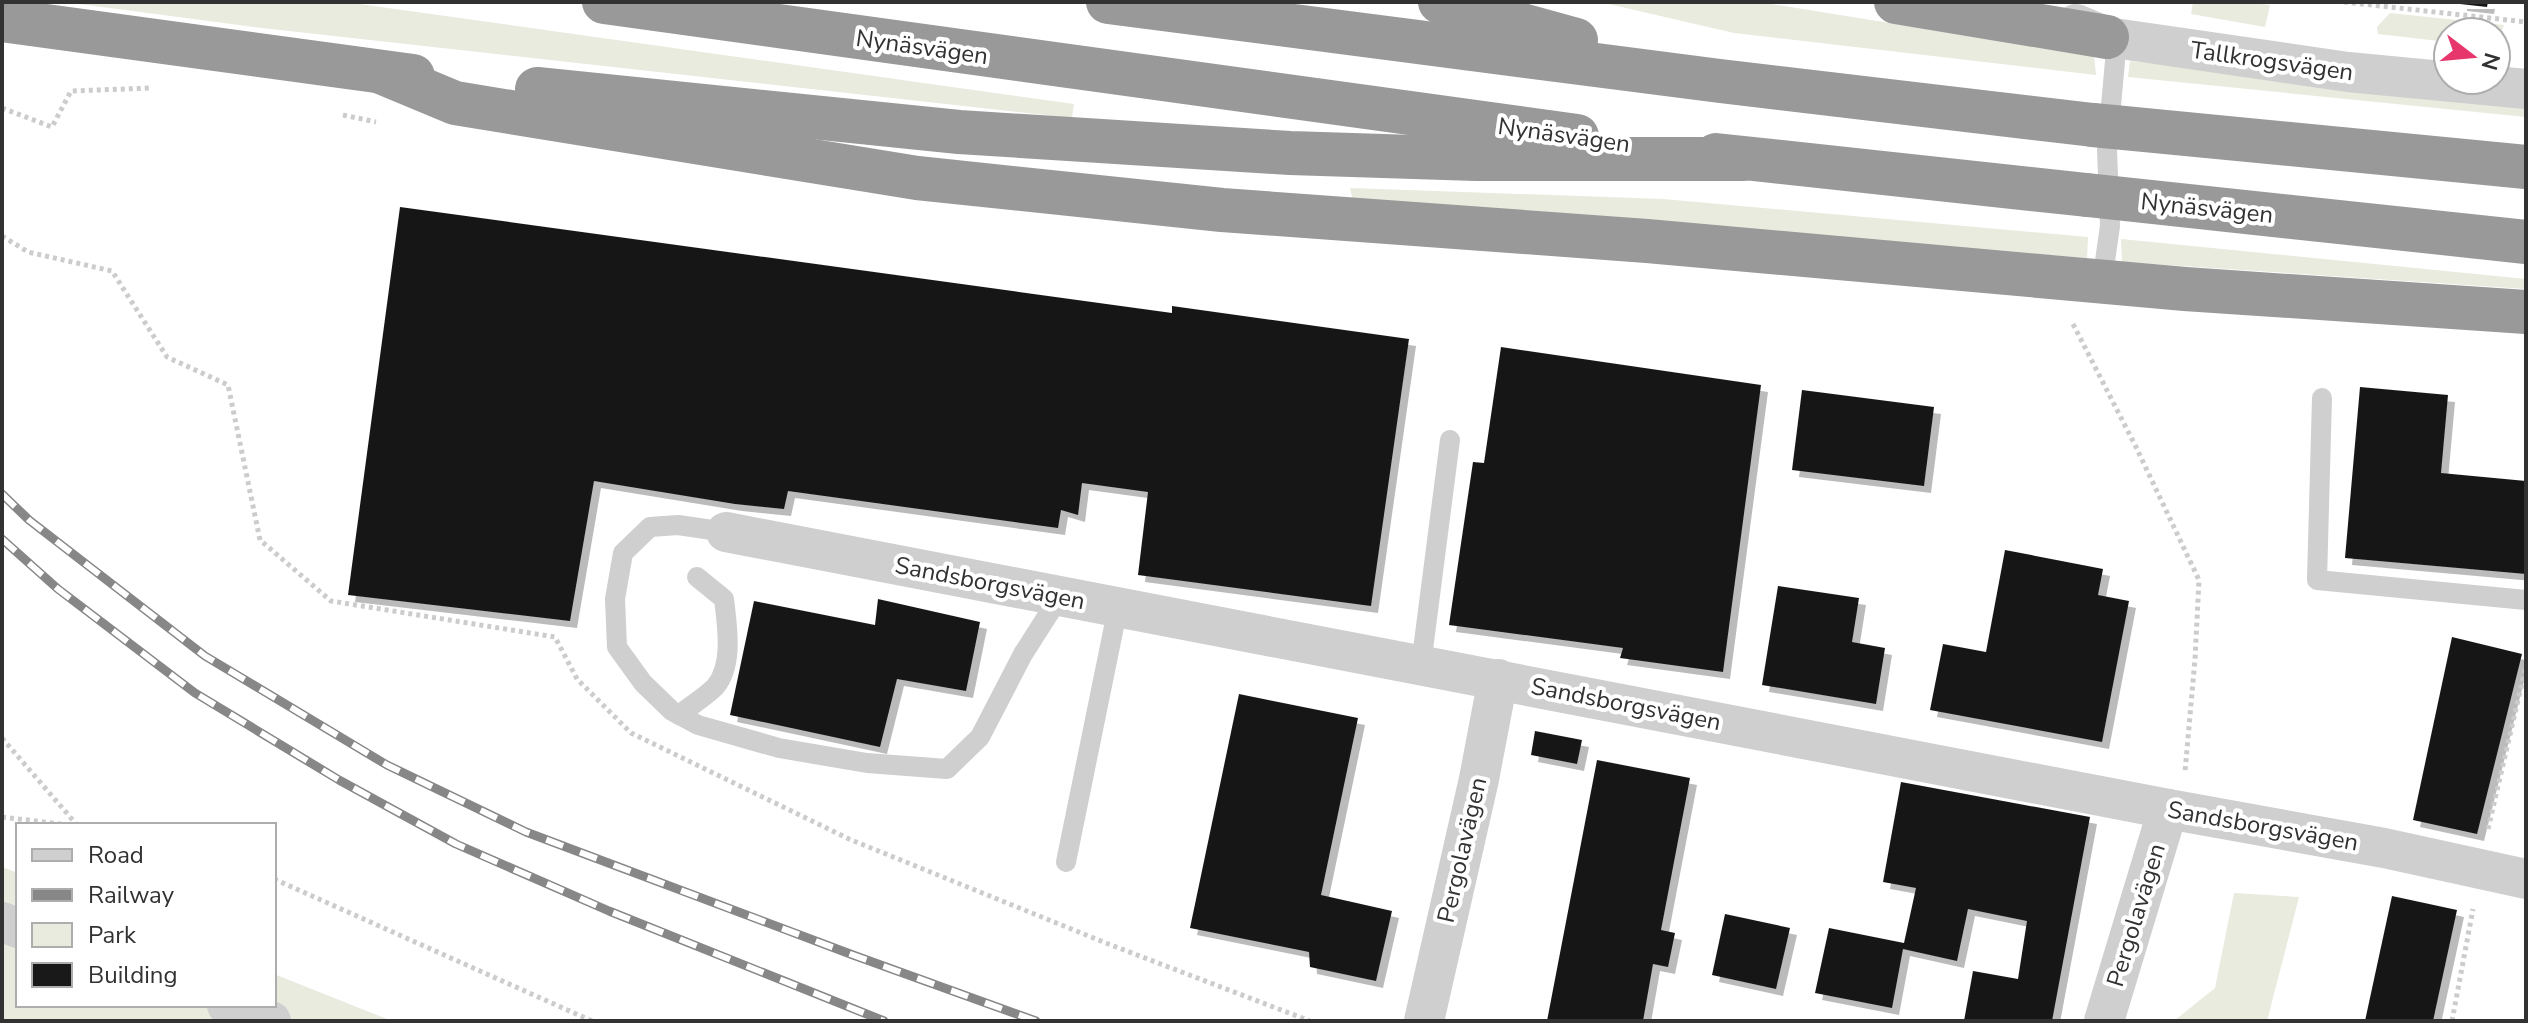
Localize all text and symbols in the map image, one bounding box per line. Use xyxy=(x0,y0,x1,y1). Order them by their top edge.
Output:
north arrow xyxy=(2432,16,2512,96)
street label: Nynäsvägen xyxy=(854,22,990,72)
street label: Tallkrogsvägen xyxy=(2189,34,2355,88)
text: N xyxy=(2474,49,2507,73)
street label: Nynäsvägen xyxy=(1496,110,1632,160)
street label: Nynäsvägen xyxy=(2139,185,2275,231)
street label: Sandsborgsvägen xyxy=(892,549,1088,617)
street label: Sandsborgsvägen xyxy=(1528,670,1724,738)
street label: Pergolavägen xyxy=(1430,774,1494,926)
street label: Sandsborgsvägen xyxy=(2165,793,2361,859)
legend xyxy=(16,823,276,1007)
text: Road xyxy=(88,839,144,871)
street label: Pergolavägen xyxy=(2099,839,2173,991)
text: Railway xyxy=(88,879,175,911)
text: Park xyxy=(88,919,137,951)
text: Building xyxy=(88,959,178,991)

